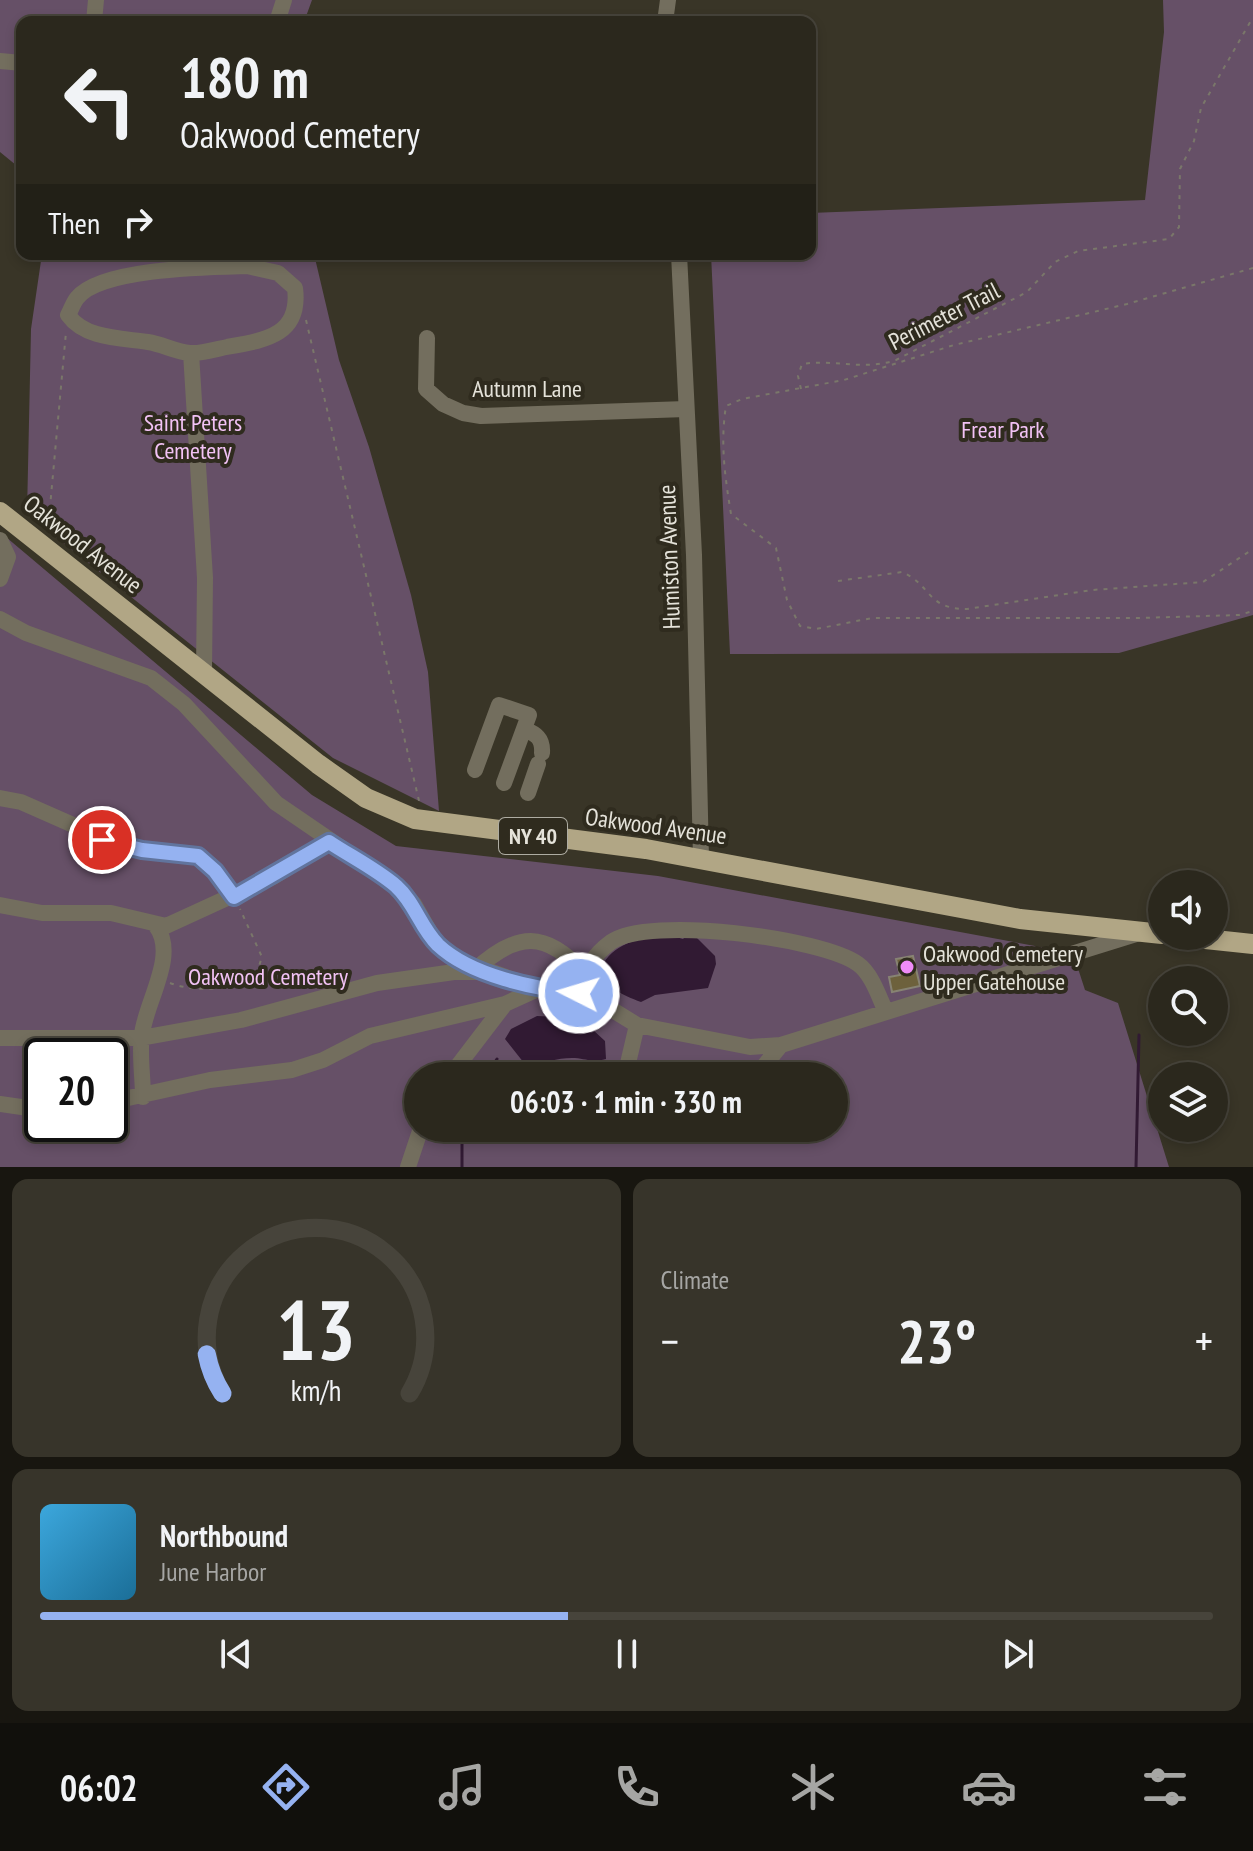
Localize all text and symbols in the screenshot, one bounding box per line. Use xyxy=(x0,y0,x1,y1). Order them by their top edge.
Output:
text: 180 m xyxy=(180,41,309,113)
icon: left xyxy=(48,48,152,152)
text: Oakwood Cemetery xyxy=(180,111,420,158)
icon: right xyxy=(116,200,160,244)
text: Then xyxy=(48,203,100,242)
street label: Perimeter Trail xyxy=(883,275,1005,357)
street label: Autumn Lane xyxy=(472,373,582,404)
park label: Saint Peters Cemetery xyxy=(144,407,242,466)
park label: Frear Park xyxy=(961,414,1045,445)
street label: Humiston Avenue xyxy=(651,484,687,630)
street label: Oakwood Avenue xyxy=(17,488,149,600)
street label: Oakwood Avenue xyxy=(583,801,729,851)
pin xyxy=(68,806,136,874)
icon: arrive xyxy=(80,818,124,862)
road number: NY 40 xyxy=(499,818,567,854)
map controls xyxy=(1148,870,1228,1142)
button: sound xyxy=(1148,870,1228,950)
place label: Oakwood Cemetery Upper Gatehouse xyxy=(923,938,1083,997)
position arrow xyxy=(537,951,621,1035)
marker: Oakwood Cemetery Upper Gatehouse xyxy=(898,958,916,976)
park label: Oakwood Cemetery xyxy=(188,961,348,992)
button: search xyxy=(1148,966,1228,1046)
speed limit sign: 20 xyxy=(24,1038,128,1142)
button: layers xyxy=(1148,1062,1228,1142)
text: 06:03 · 1 min · 330 m xyxy=(510,1082,742,1121)
text: Climate xyxy=(661,1263,729,1296)
text: 13 xyxy=(276,1275,356,1383)
text: 23° xyxy=(897,1302,976,1380)
text: − xyxy=(661,1312,679,1369)
text: + xyxy=(1195,1312,1213,1369)
text: km/h xyxy=(291,1372,342,1409)
text: Northbound xyxy=(160,1516,288,1555)
text: June Harbor xyxy=(160,1555,266,1588)
icon: previous xyxy=(214,1632,258,1676)
icon: pause xyxy=(605,1632,649,1676)
icon: next xyxy=(996,1632,1040,1676)
icon: directions xyxy=(258,1759,314,1815)
icon: music xyxy=(434,1759,490,1815)
icon: phone xyxy=(609,1759,665,1815)
icon: climate xyxy=(785,1759,841,1815)
icon: car xyxy=(961,1759,1017,1815)
icon: filters xyxy=(1137,1759,1193,1815)
text: 06:02 xyxy=(60,1764,138,1811)

